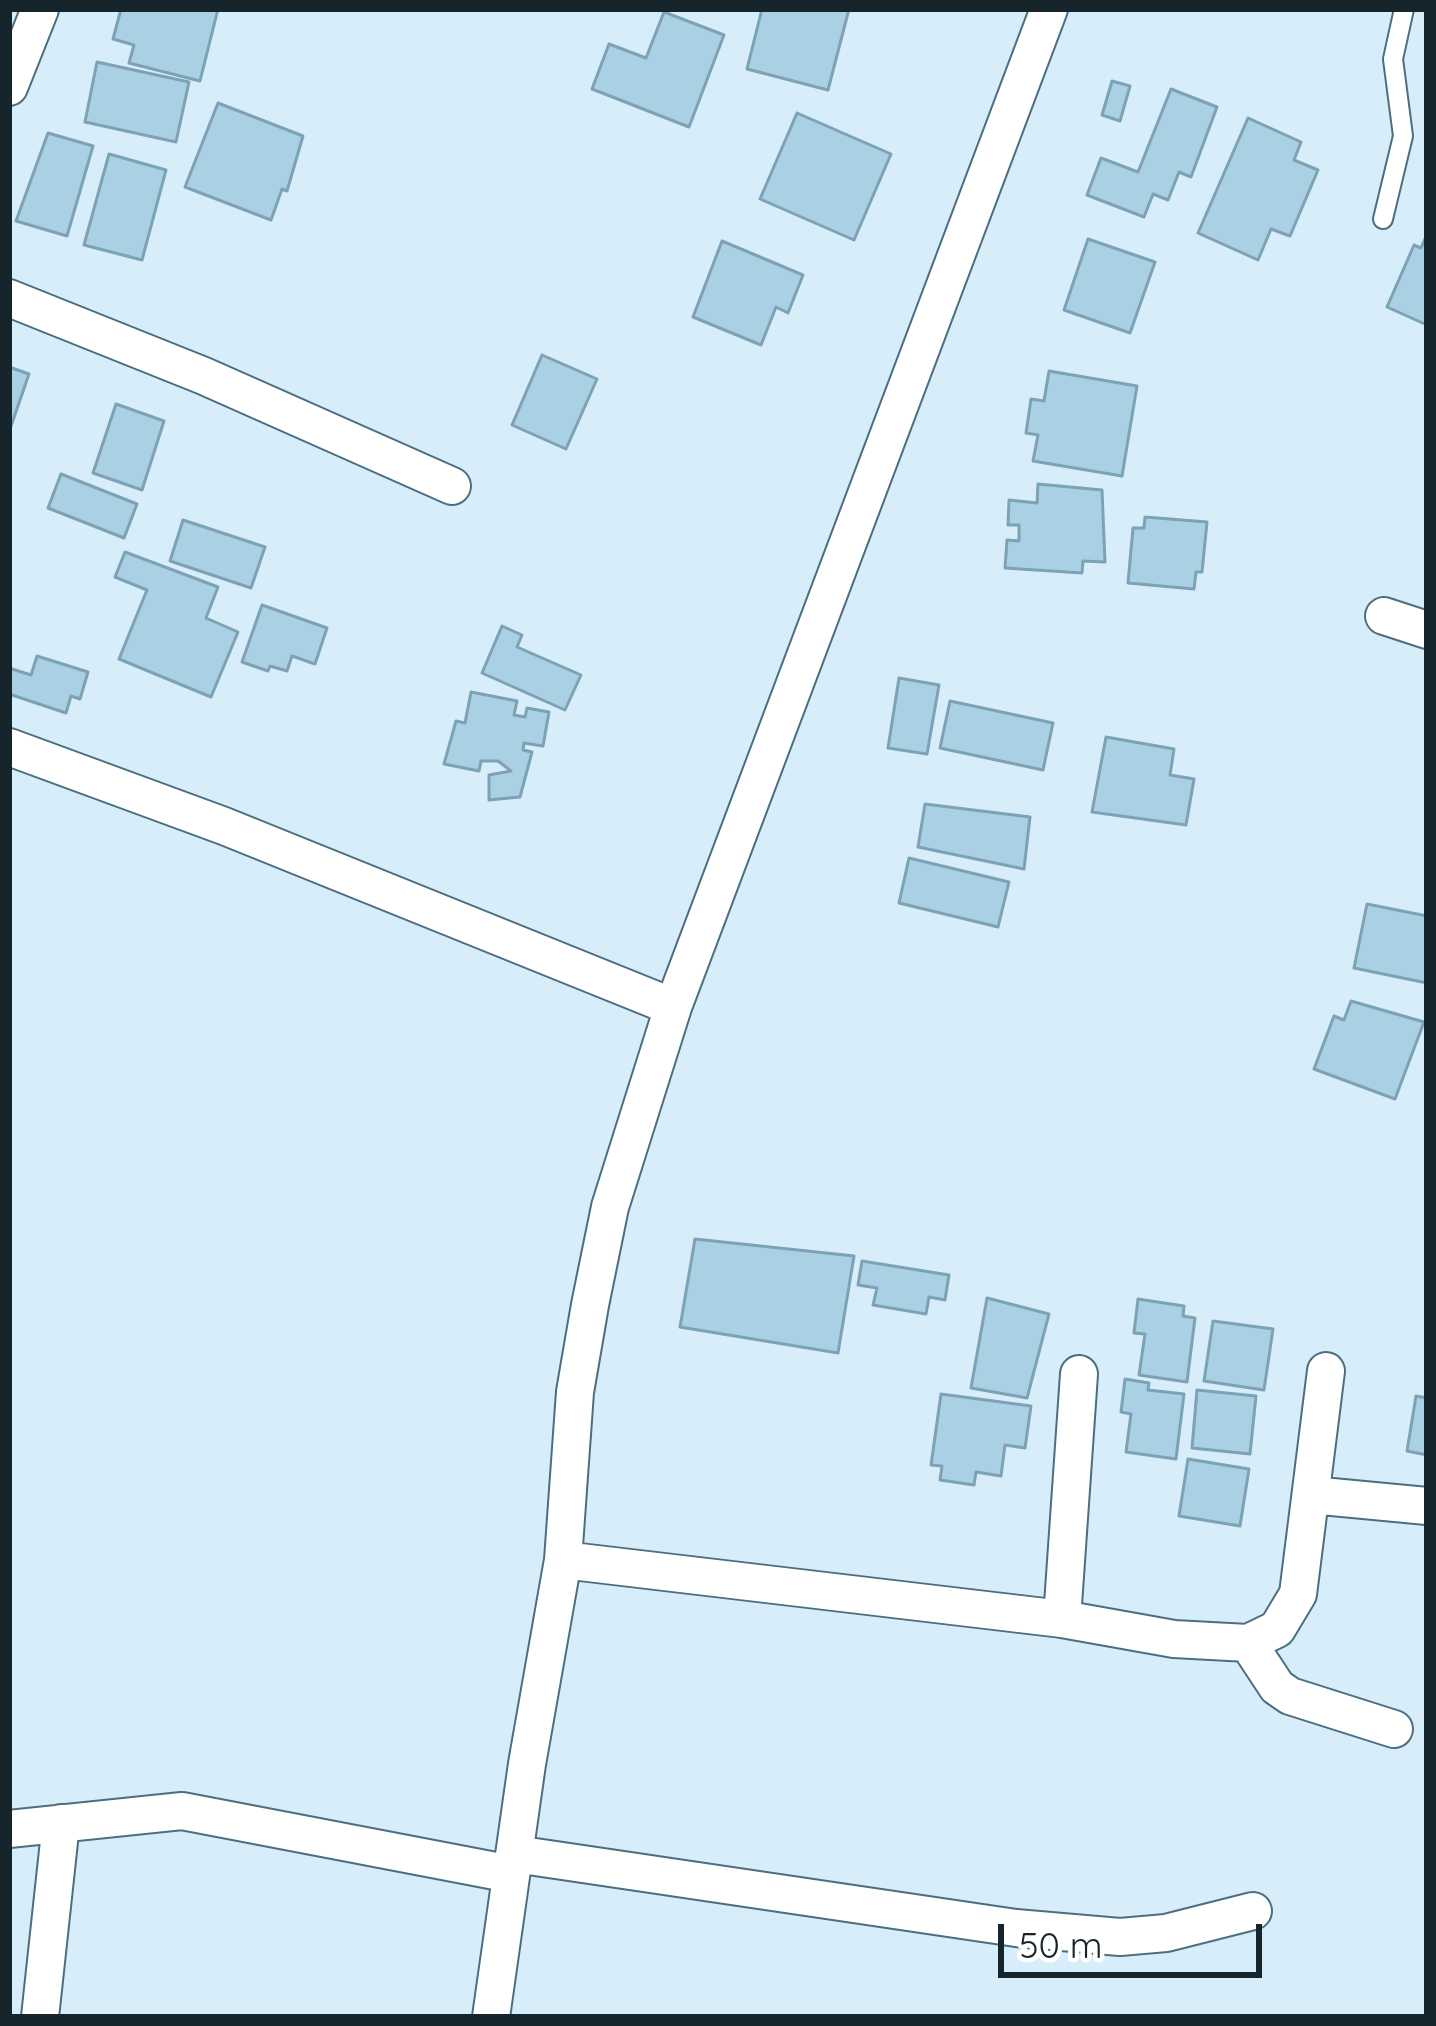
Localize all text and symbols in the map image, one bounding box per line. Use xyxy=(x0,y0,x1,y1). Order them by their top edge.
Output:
scale bar xyxy=(1004,1900,1268,1974)
text: 50 m xyxy=(1019,1922,1103,1967)

